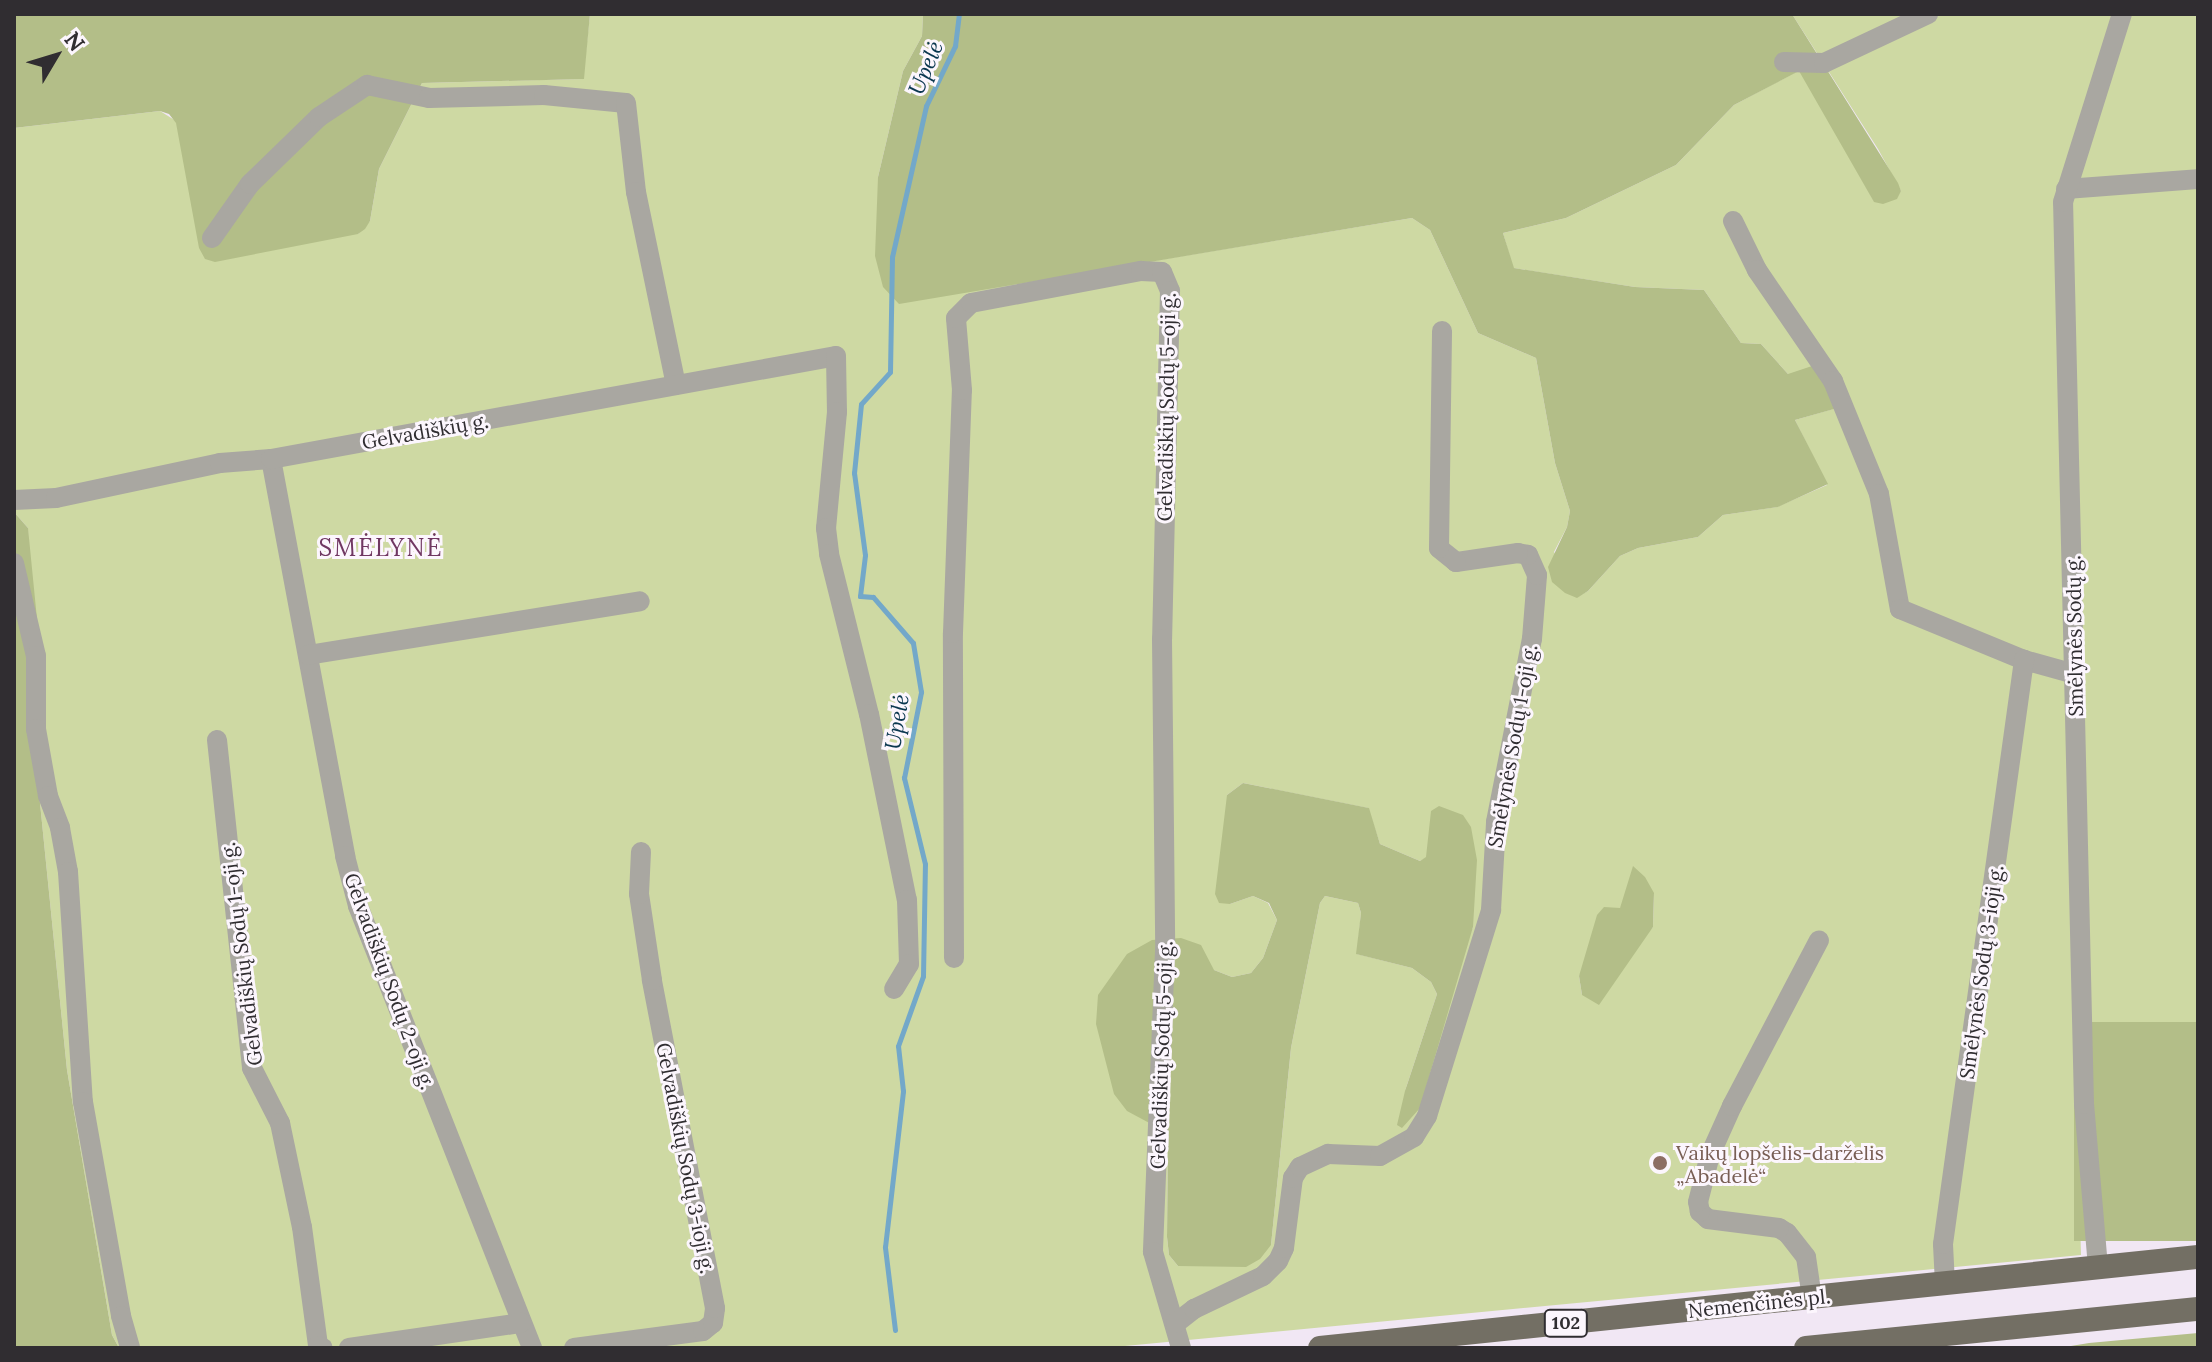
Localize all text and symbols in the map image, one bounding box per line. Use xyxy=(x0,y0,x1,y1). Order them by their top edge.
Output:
north arrow xyxy=(16,16,96,96)
text: N xyxy=(59,26,91,57)
water label: Upelė xyxy=(903,37,949,99)
street label: Gelvadiškių Sodų 5-oji g. xyxy=(1152,292,1180,522)
street label: Gelvadiškių g. xyxy=(360,408,490,454)
district label: SMĖLYNĖ xyxy=(319,534,443,562)
street label: Smėlynės Sodų g. xyxy=(2061,555,2087,717)
street label: Smėlynės Sodų 1-oji g. xyxy=(1482,642,1542,850)
water label: Upelė xyxy=(879,692,915,752)
street label: Gelvadiškių Sodų 1-oji g. xyxy=(215,841,267,1067)
street label: Smėlynės Sodų 3-ioji g. xyxy=(1954,863,2008,1081)
street label: Gelvadiškių Sodų 2-oji g. xyxy=(340,870,440,1092)
street label: Gelvadiškių Sodų 5-oji g. xyxy=(1145,940,1177,1170)
street label: Gelvadiškių Sodų 3-ioji g. xyxy=(652,1041,720,1275)
place label: Vaikų lopšelis-darželis „Abadelė“ xyxy=(1676,1140,1884,1187)
marker: Vaikų lopšelis-darželis „Abadelė“ xyxy=(1651,1154,1669,1172)
street label: Nemenčinės pl. xyxy=(1687,1284,1831,1322)
road number: 102 xyxy=(1542,1309,1590,1337)

